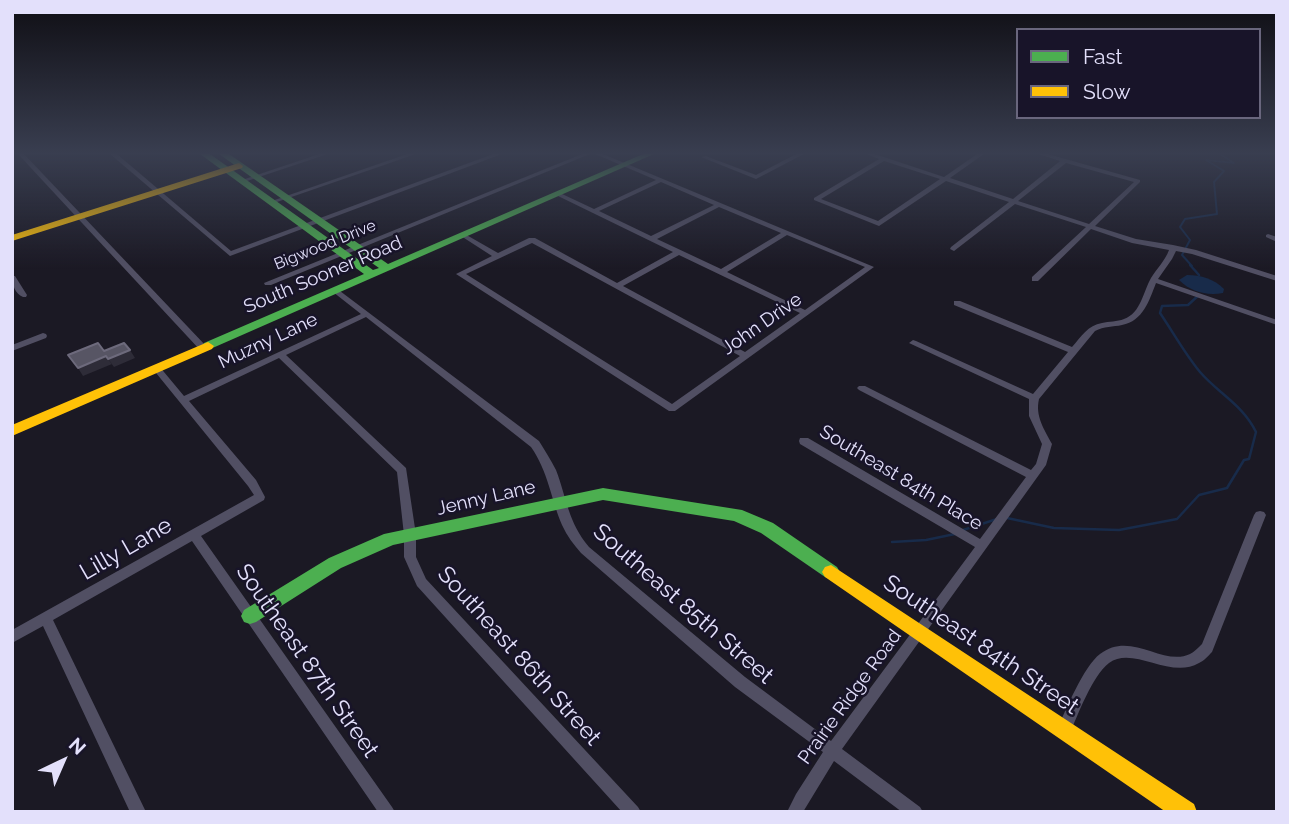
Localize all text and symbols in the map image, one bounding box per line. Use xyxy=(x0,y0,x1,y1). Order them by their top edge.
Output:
legend xyxy=(1016,28,1261,119)
text: Fast xyxy=(1083,44,1123,69)
text: Slow xyxy=(1083,79,1131,104)
street label: Bigwood Drive xyxy=(271,216,379,274)
street label: South Sooner Road xyxy=(240,231,406,319)
street label: John Drive xyxy=(718,288,806,360)
street label: Muzny Lane xyxy=(215,308,321,374)
street label: Southeast 84th Place xyxy=(815,420,987,536)
street label: Jenny Lane xyxy=(434,476,538,520)
street label: Lilly Lane xyxy=(75,512,177,586)
street label: Southeast 85th Street xyxy=(587,518,779,690)
street label: Southeast 87th Street xyxy=(230,559,384,763)
street label: Southeast 86th Street xyxy=(431,561,607,751)
street label: Southeast 84th Street xyxy=(878,569,1084,721)
street label: Prairie Ridge Road xyxy=(793,625,907,769)
north arrow xyxy=(28,726,98,796)
text: N xyxy=(65,733,90,759)

